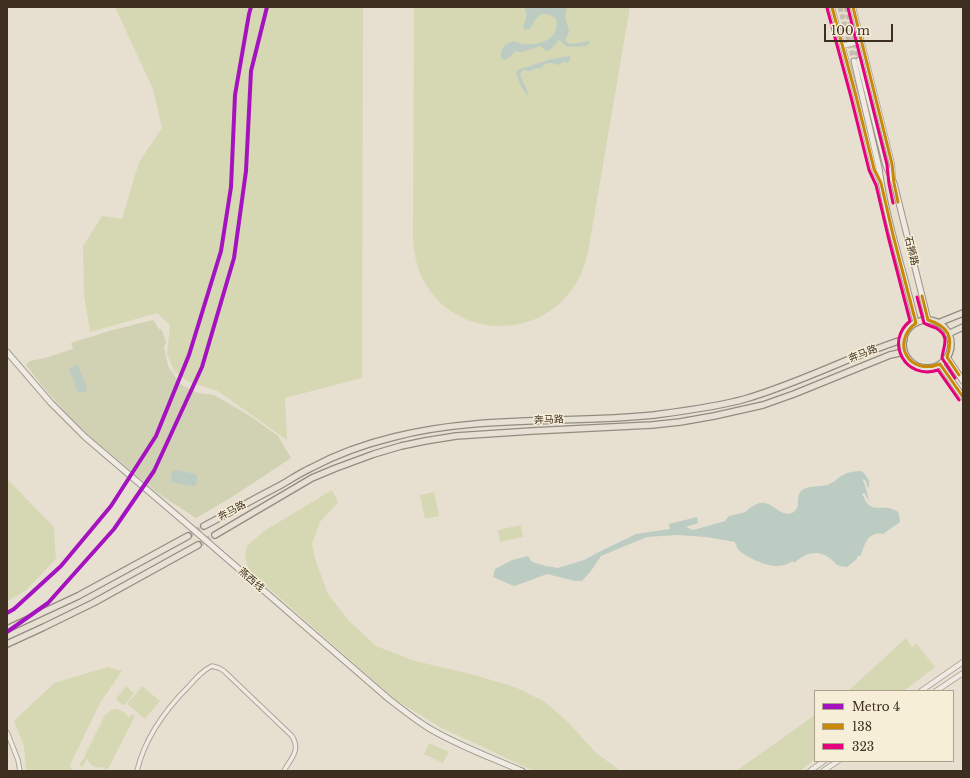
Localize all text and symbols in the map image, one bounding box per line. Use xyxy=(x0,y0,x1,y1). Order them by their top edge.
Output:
scale bar xyxy=(826,16,895,42)
text: 100 m xyxy=(831,23,870,38)
street label: 石狮路 xyxy=(902,235,920,267)
street label: 奔马路 xyxy=(847,343,879,365)
street label: 奔马路 xyxy=(534,413,564,427)
street label: 奔马路 xyxy=(216,499,248,523)
street label: 燕西线 xyxy=(236,566,266,594)
legend xyxy=(814,690,954,762)
text: Metro 4 xyxy=(852,699,900,714)
text: 138 xyxy=(852,719,872,734)
text: 323 xyxy=(852,739,874,754)

